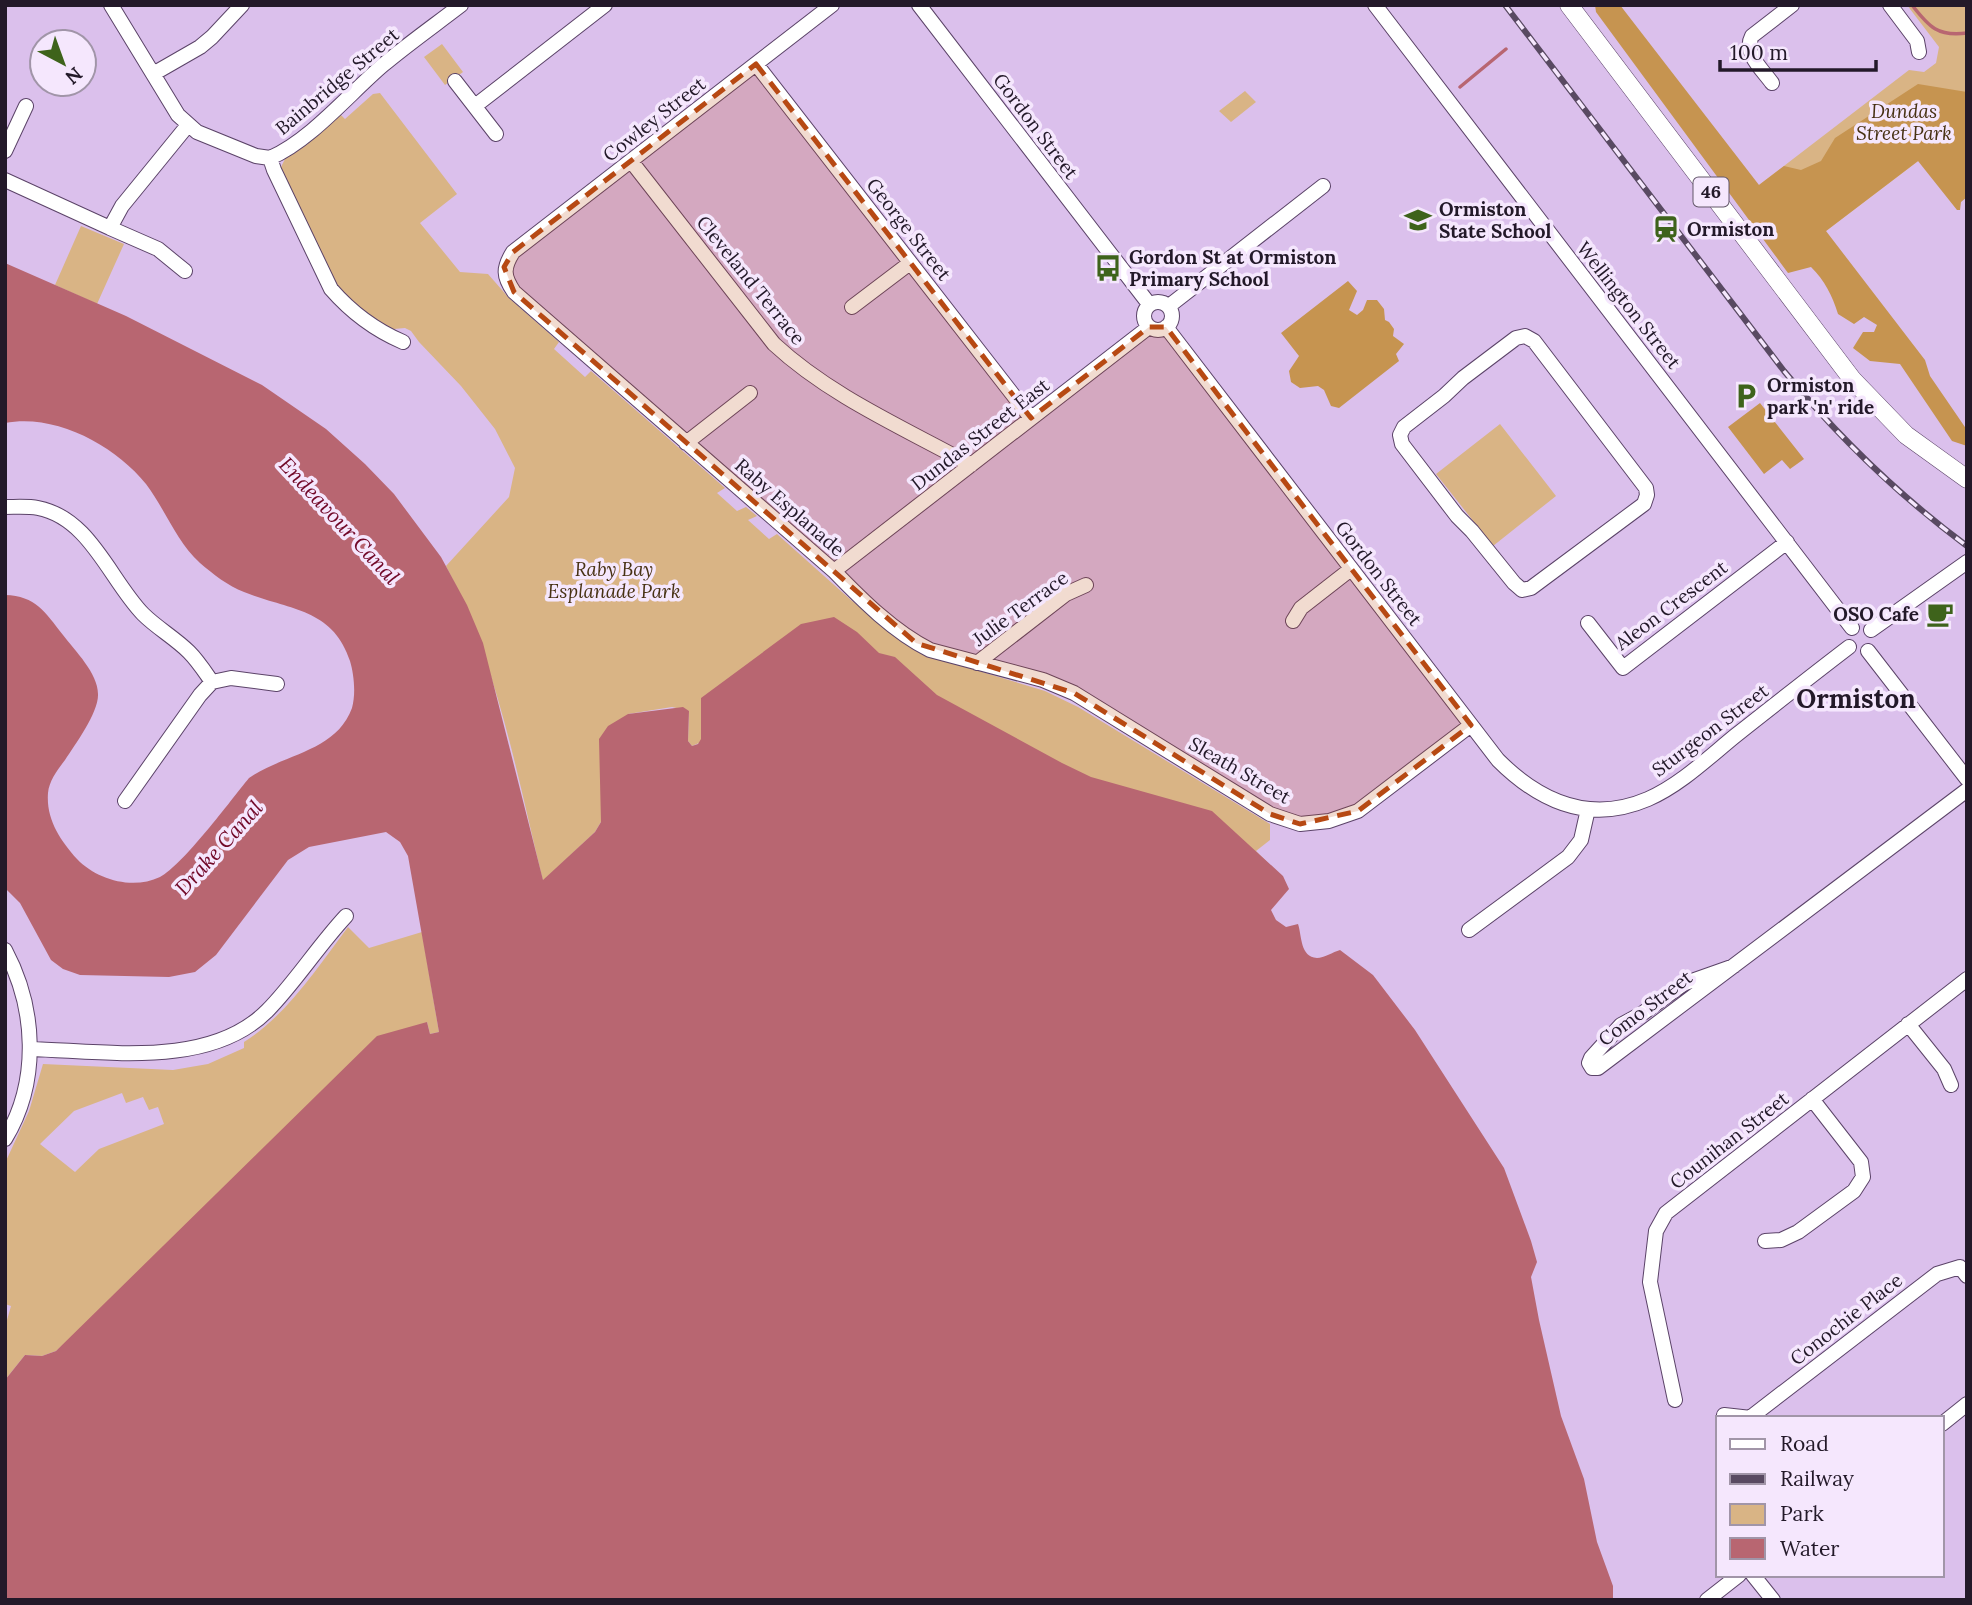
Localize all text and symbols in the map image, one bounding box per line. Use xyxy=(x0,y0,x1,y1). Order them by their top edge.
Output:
street label: Bainbridge Street xyxy=(270,22,404,140)
north arrow xyxy=(28,28,98,98)
scale bar xyxy=(1720,28,1876,72)
text: 100 m xyxy=(1730,39,1788,66)
text: N xyxy=(61,62,88,90)
street label: Gordon Street xyxy=(988,68,1084,184)
street label: Cowley Street xyxy=(598,71,711,167)
park label: Dundas Street Park xyxy=(1856,99,1952,145)
street label: George Street xyxy=(862,173,957,286)
road number: 46 xyxy=(1694,177,1728,206)
place label: Ormiston State School xyxy=(1439,197,1551,243)
school or university icon: Ormiston State School xyxy=(1403,205,1433,235)
street label: Cleveland Terrace xyxy=(692,211,810,349)
station icon: Ormiston xyxy=(1651,214,1681,244)
place label: Ormiston xyxy=(1687,217,1774,241)
street label: Wellington Street xyxy=(1572,237,1687,374)
place label: Gordon St at Ormiston Primary School xyxy=(1129,245,1336,291)
bus stop icon: Gordon St at Ormiston Primary School xyxy=(1093,253,1123,283)
street label: Dundas Street East xyxy=(906,372,1054,495)
place label: Ormiston park 'n' ride xyxy=(1767,373,1874,419)
parking icon: Ormiston park 'n' ride xyxy=(1731,381,1761,411)
water label: Endeavour Canal xyxy=(273,451,405,590)
street label: Raby Esplanade xyxy=(730,453,850,561)
street label: Gordon Street xyxy=(1331,516,1428,631)
street label: Aleon Crescent xyxy=(1609,555,1732,656)
park label: Raby Bay Esplanade Park xyxy=(547,557,681,603)
street label: Julie Terrace xyxy=(967,565,1072,651)
cafe icon: OSO Cafe xyxy=(1925,599,1955,629)
place label: OSO Cafe xyxy=(1833,602,1919,626)
street label: Sturgeon Street xyxy=(1647,678,1774,782)
district label: Ormiston xyxy=(1796,682,1916,715)
street label: Sleath Street xyxy=(1185,731,1296,809)
water label: Drake Canal xyxy=(169,794,268,901)
street label: Como Street xyxy=(1593,965,1697,1051)
street label: Counihan Street xyxy=(1665,1086,1794,1194)
street label: Conochie Place xyxy=(1785,1268,1907,1370)
legend xyxy=(1716,1416,1944,1577)
text: Road xyxy=(1780,1430,1829,1457)
text: Railway xyxy=(1780,1465,1854,1492)
text: Park xyxy=(1780,1500,1824,1527)
text: Water xyxy=(1780,1535,1839,1562)

